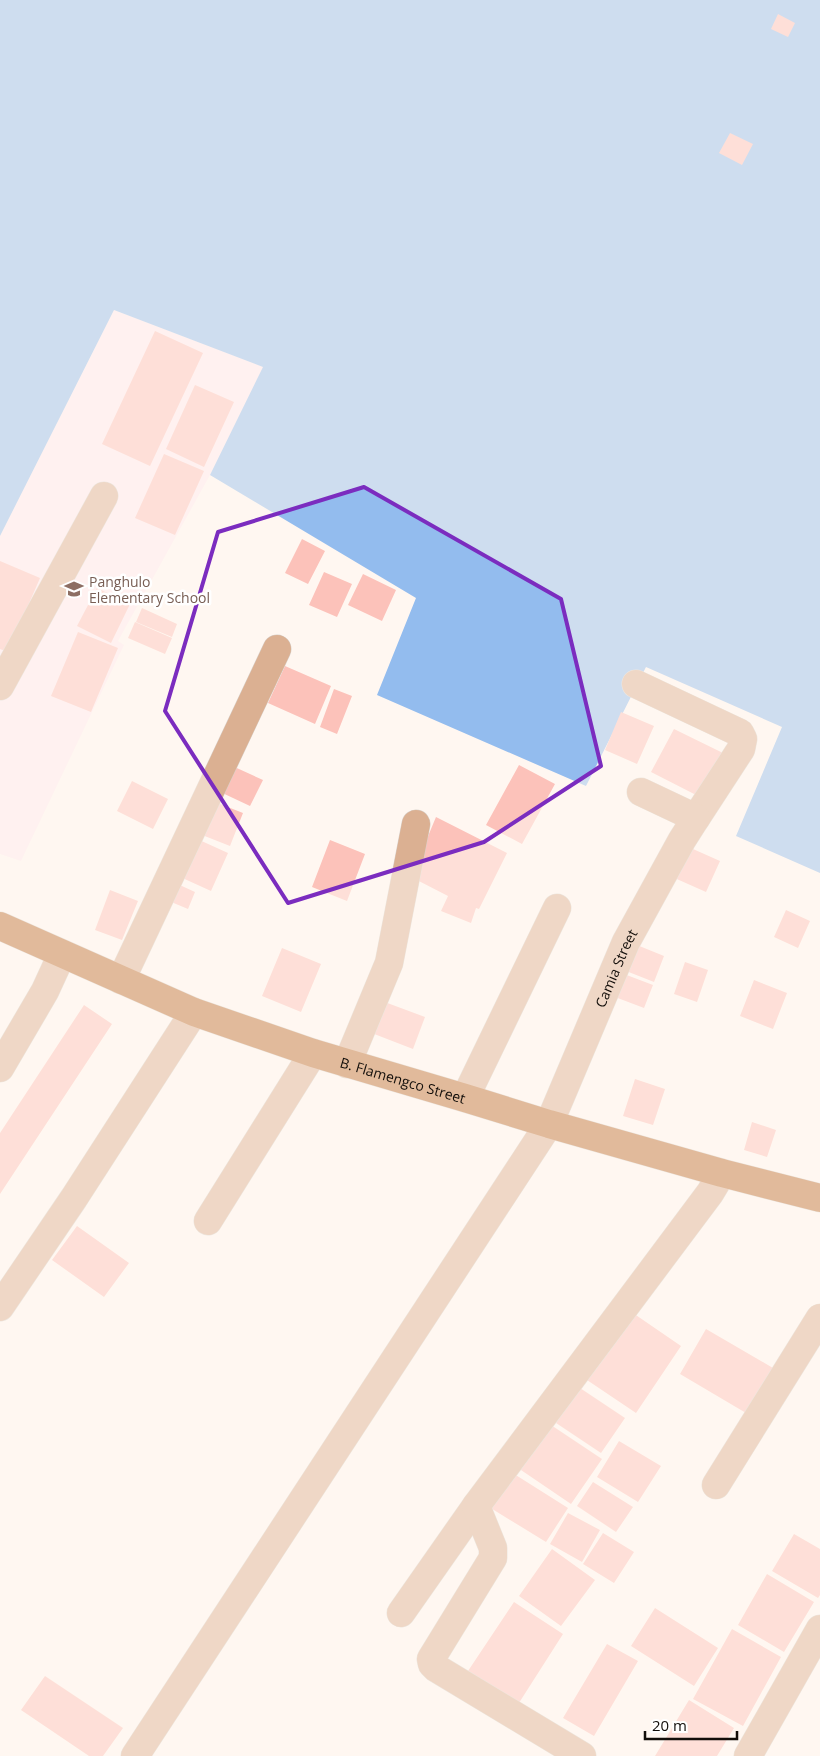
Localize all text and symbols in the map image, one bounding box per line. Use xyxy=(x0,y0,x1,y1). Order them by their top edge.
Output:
place label: Panghulo Elementary School xyxy=(89,572,210,607)
school or university icon: Panghulo Elementary School xyxy=(63,578,85,600)
street label: Camia Street xyxy=(590,925,641,1010)
street label: B. Flamengco Street xyxy=(338,1052,468,1107)
scale bar xyxy=(645,1708,738,1740)
text: 20 m xyxy=(652,1715,687,1735)

